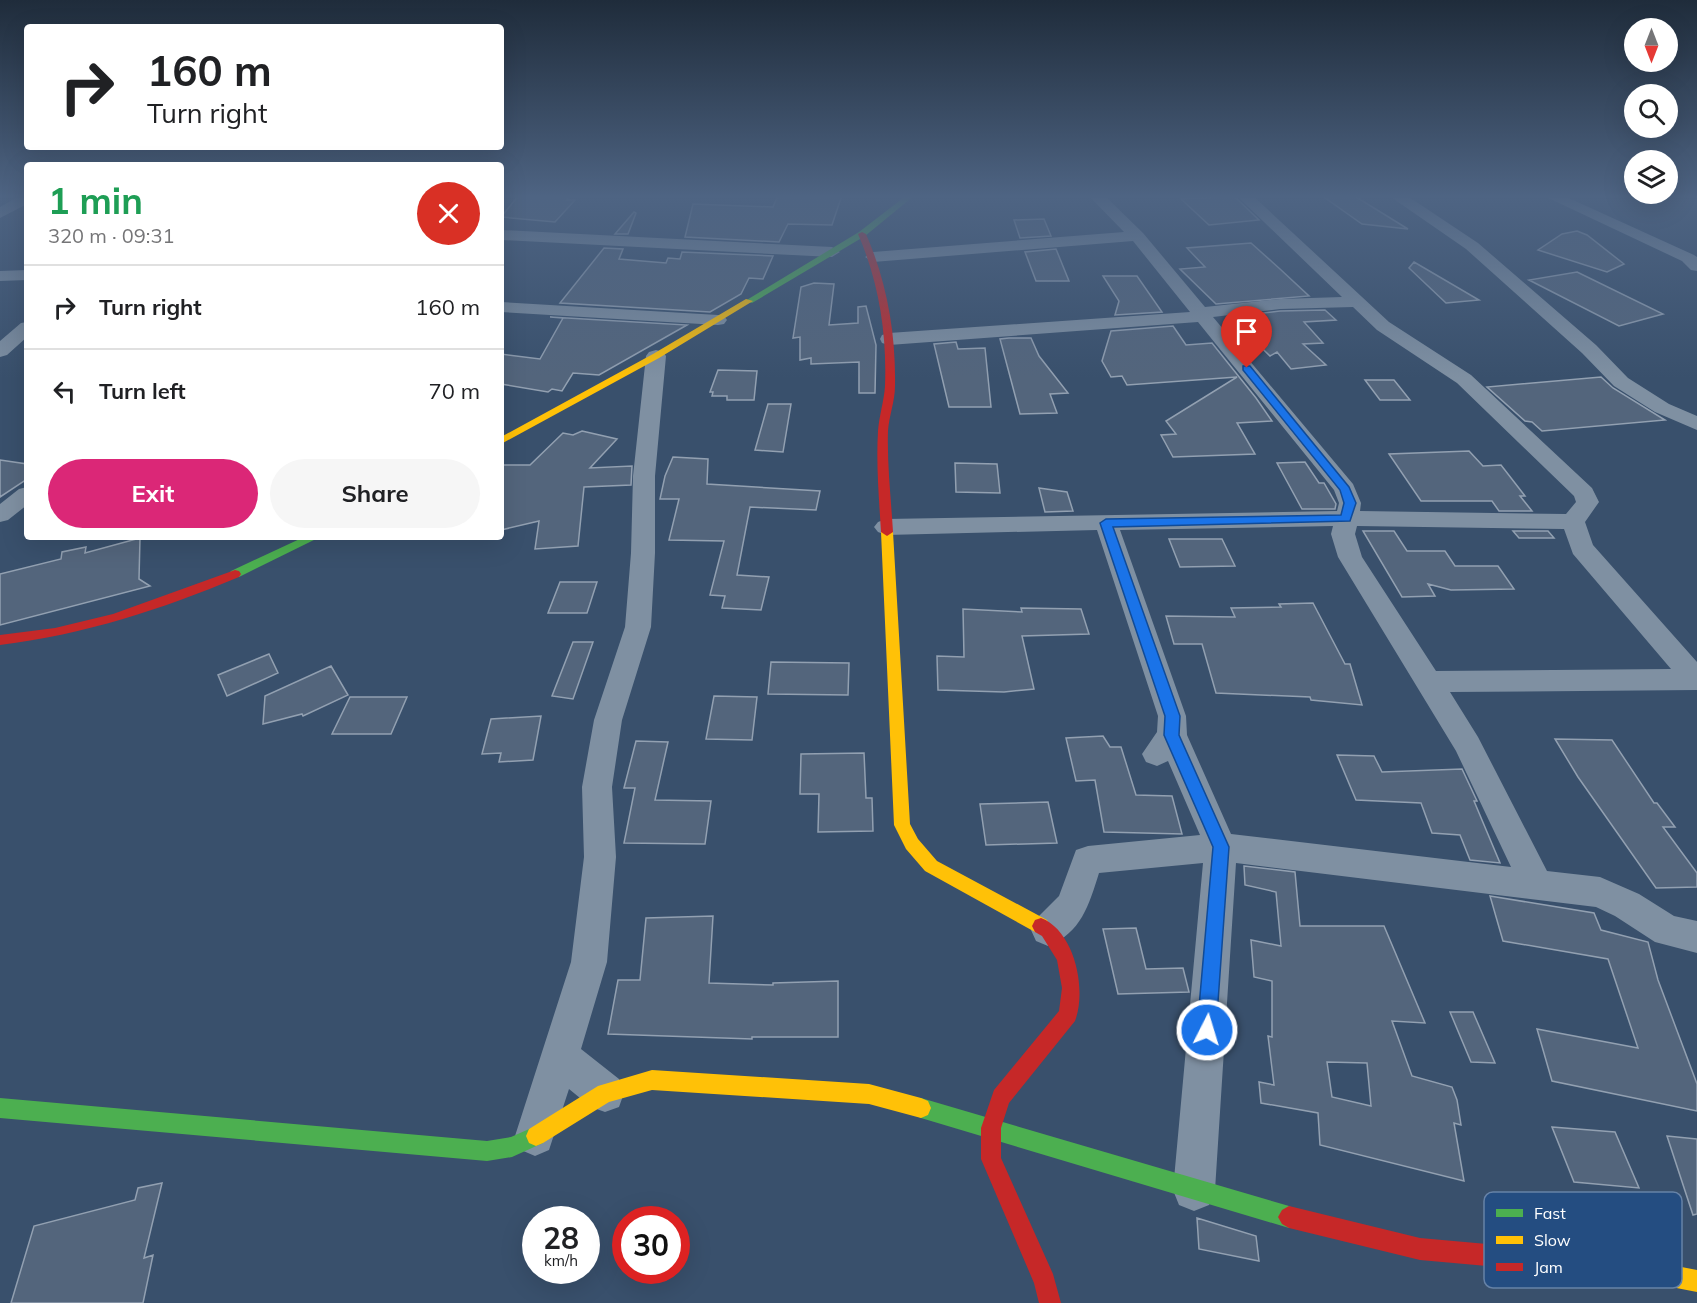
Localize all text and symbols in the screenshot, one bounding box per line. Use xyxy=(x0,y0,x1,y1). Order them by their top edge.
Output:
north arrow xyxy=(1624,18,1678,72)
map controls xyxy=(1624,18,1678,204)
text: 160 m xyxy=(147,44,272,97)
icon: right xyxy=(48,48,126,126)
button: search xyxy=(1624,84,1678,138)
text: Turn right xyxy=(147,96,267,130)
button: layers xyxy=(1624,150,1678,204)
text: 1 min xyxy=(48,178,143,223)
button: close xyxy=(417,182,480,245)
text: 320 m · 09:31 xyxy=(48,223,174,248)
icon: right xyxy=(48,291,81,324)
text: Turn right xyxy=(99,293,202,321)
text: 160 m xyxy=(415,293,480,321)
pin xyxy=(1221,306,1272,368)
icon: arrive xyxy=(1230,315,1263,348)
icon: left xyxy=(48,375,81,408)
text: Turn left xyxy=(99,377,186,405)
text: 70 m xyxy=(429,377,480,405)
button: Exit xyxy=(48,459,258,528)
button: Share xyxy=(270,459,480,528)
position arrow xyxy=(1175,998,1239,1062)
legend xyxy=(1484,1192,1682,1288)
text: Fast xyxy=(1534,1203,1566,1223)
speed limit sign: 30 xyxy=(612,1206,690,1284)
text: 28 xyxy=(543,1219,579,1257)
text: Slow xyxy=(1534,1230,1571,1250)
text: km/h xyxy=(544,1251,578,1270)
text: Jam xyxy=(1534,1257,1563,1277)

